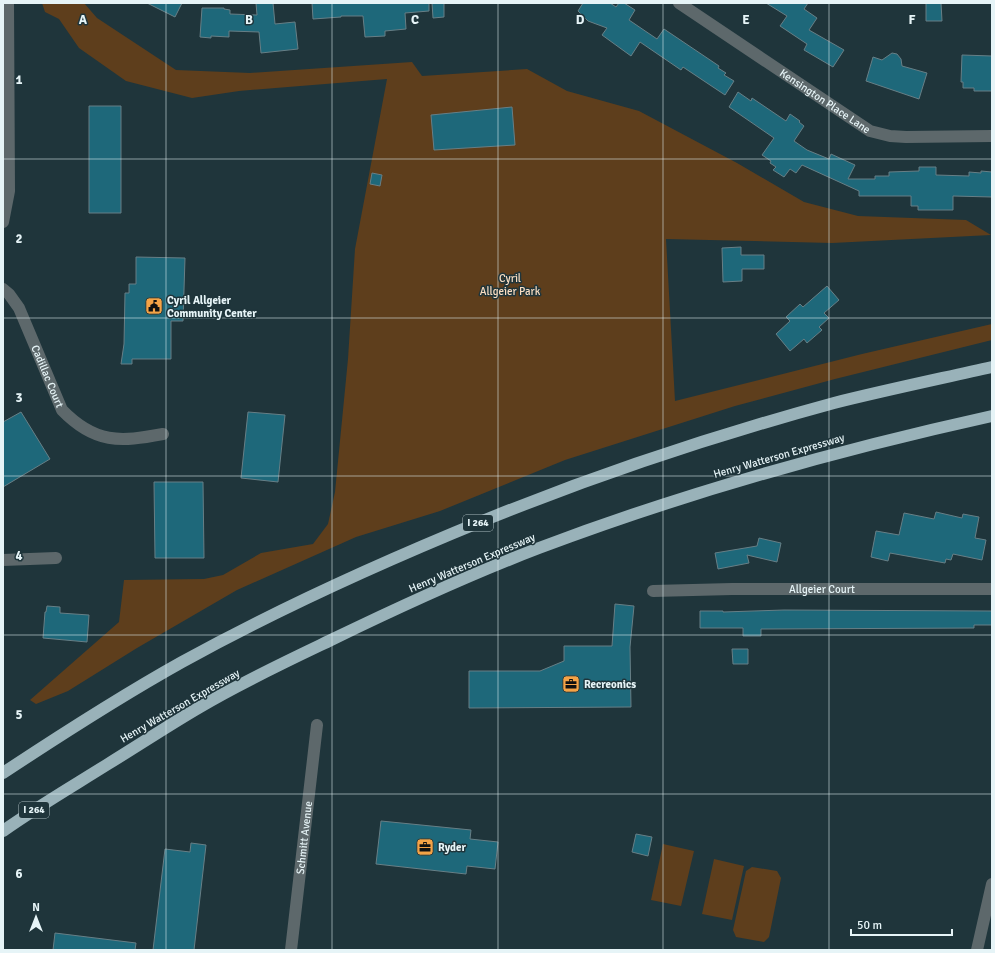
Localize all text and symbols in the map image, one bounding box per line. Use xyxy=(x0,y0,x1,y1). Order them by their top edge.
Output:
text: A xyxy=(79,12,88,28)
text: B xyxy=(245,12,253,28)
text: C xyxy=(411,12,419,28)
text: D xyxy=(576,12,585,28)
text: E xyxy=(742,12,750,28)
text: F xyxy=(909,12,916,28)
street label: Kensington Place Lane xyxy=(777,66,873,136)
text: 1 xyxy=(15,72,23,88)
text: 2 xyxy=(15,231,23,247)
park label: Cyril Allgeier Park xyxy=(480,272,541,298)
place label: Cyril Allgeier Community Center xyxy=(167,294,257,320)
public building icon: Cyril Allgeier Community Center xyxy=(144,296,164,316)
street label: Cadillac Court xyxy=(29,343,67,410)
text: 3 xyxy=(15,390,23,406)
street label: Henry Watterson Expressway xyxy=(712,431,847,481)
road number: I 264 xyxy=(463,515,493,531)
street label: Henry Watterson Expressway xyxy=(407,530,538,596)
text: 4 xyxy=(15,548,23,564)
street label: Allgeier Court xyxy=(789,583,855,596)
street label: Henry Watterson Expressway xyxy=(118,666,243,746)
office icon: Recreonics xyxy=(561,674,581,694)
place label: Recreonics xyxy=(584,678,636,691)
text: 5 xyxy=(15,707,23,723)
street label: Schmitt Avenue xyxy=(293,800,315,875)
road number: I 264 xyxy=(19,802,49,818)
office icon: Ryder xyxy=(415,837,435,857)
place label: Ryder xyxy=(438,841,466,854)
text: 6 xyxy=(15,866,23,882)
north arrow xyxy=(16,897,56,937)
text: N xyxy=(32,901,40,914)
scale bar xyxy=(851,911,952,937)
text: 50 m xyxy=(857,918,882,933)

